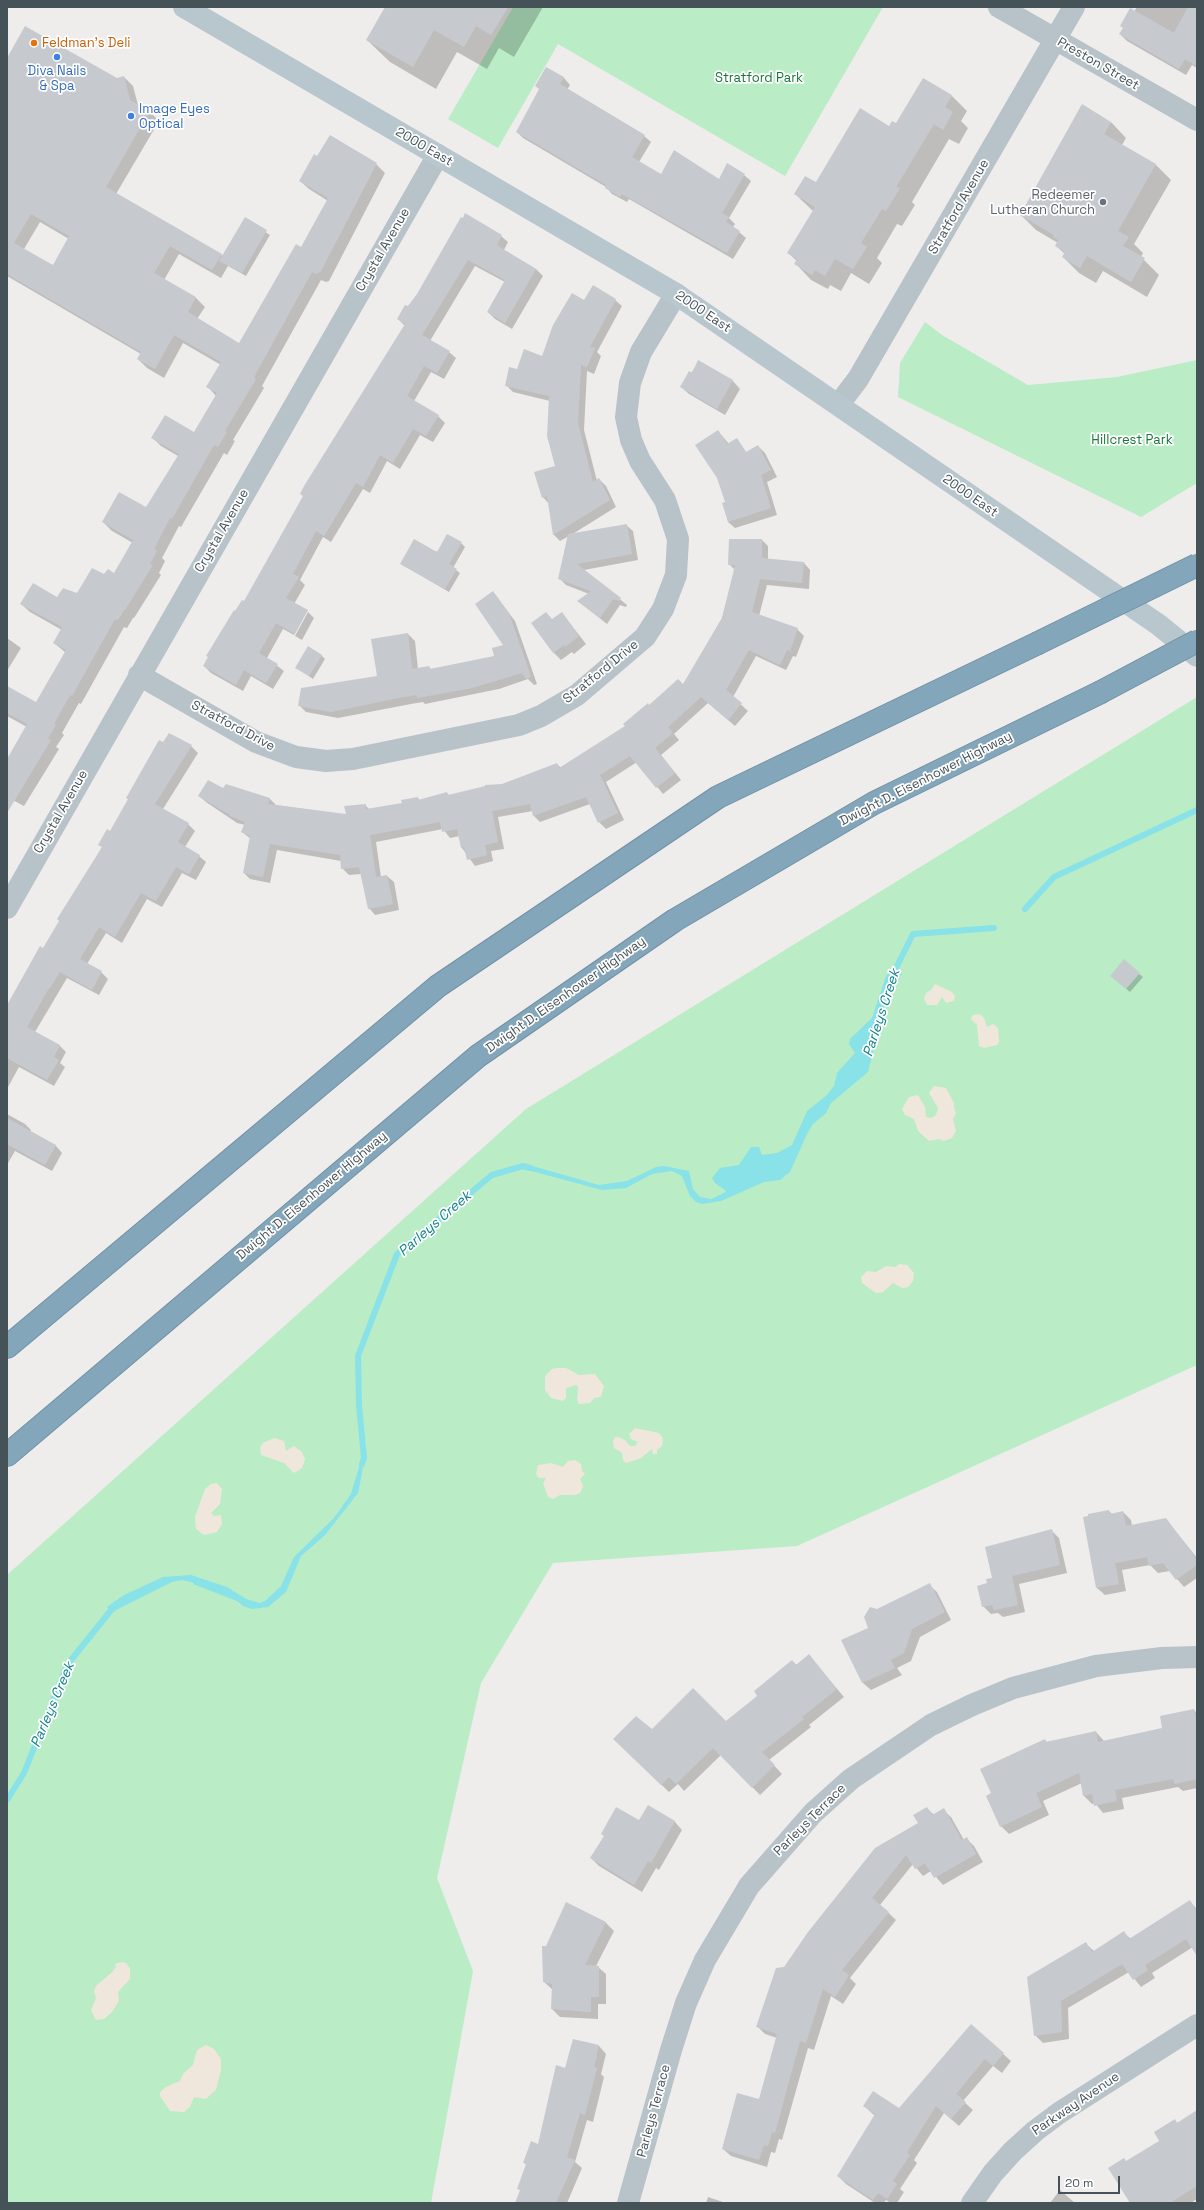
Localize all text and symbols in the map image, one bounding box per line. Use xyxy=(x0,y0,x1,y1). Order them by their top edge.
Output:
street label: Preston Street xyxy=(1054,34,1142,94)
place label: Feldman's Deli xyxy=(42,35,131,51)
marker: Feldman's Deli xyxy=(29,38,39,48)
marker: Diva Nails & Spa xyxy=(52,52,62,62)
place label: Diva Nails & Spa xyxy=(28,63,86,94)
park label: Stratford Park xyxy=(715,70,803,86)
place label: Image Eyes Optical xyxy=(139,101,210,132)
marker: Image Eyes Optical xyxy=(126,111,136,121)
street label: 2000 East xyxy=(393,124,455,170)
street label: Stratford Avenue xyxy=(925,157,993,257)
place label: Redeemer Lutheran Church xyxy=(990,187,1095,218)
marker: Redeemer Lutheran Church xyxy=(1098,197,1108,207)
street label: Crystal Avenue xyxy=(353,205,413,295)
street label: 2000 East xyxy=(672,288,734,336)
park label: Hillcrest Park xyxy=(1091,432,1173,448)
street label: 2000 East xyxy=(939,471,1001,521)
street label: Crystal Avenue xyxy=(192,486,252,576)
street label: Stratford Drive xyxy=(560,637,642,707)
street label: Stratford Drive xyxy=(189,697,277,755)
street label: Dwight D. Eisenhower Highway xyxy=(837,729,1015,829)
street label: Crystal Avenue xyxy=(31,767,91,857)
street label: Dwight D. Eisenhower Highway xyxy=(483,934,649,1056)
water label: Parleys Creek xyxy=(860,967,904,1059)
street label: Dwight D. Eisenhower Highway xyxy=(234,1129,390,1263)
water label: Parleys Creek xyxy=(395,1188,475,1260)
water label: Parleys Creek xyxy=(27,1660,79,1750)
street label: Parleys Terrace xyxy=(771,1781,849,1859)
street label: Parleys Terrace xyxy=(634,2063,674,2159)
street label: Parkway Avenue xyxy=(1029,2069,1123,2139)
scale bar xyxy=(1060,2168,1122,2194)
text: 20 m xyxy=(1065,2175,1093,2191)

